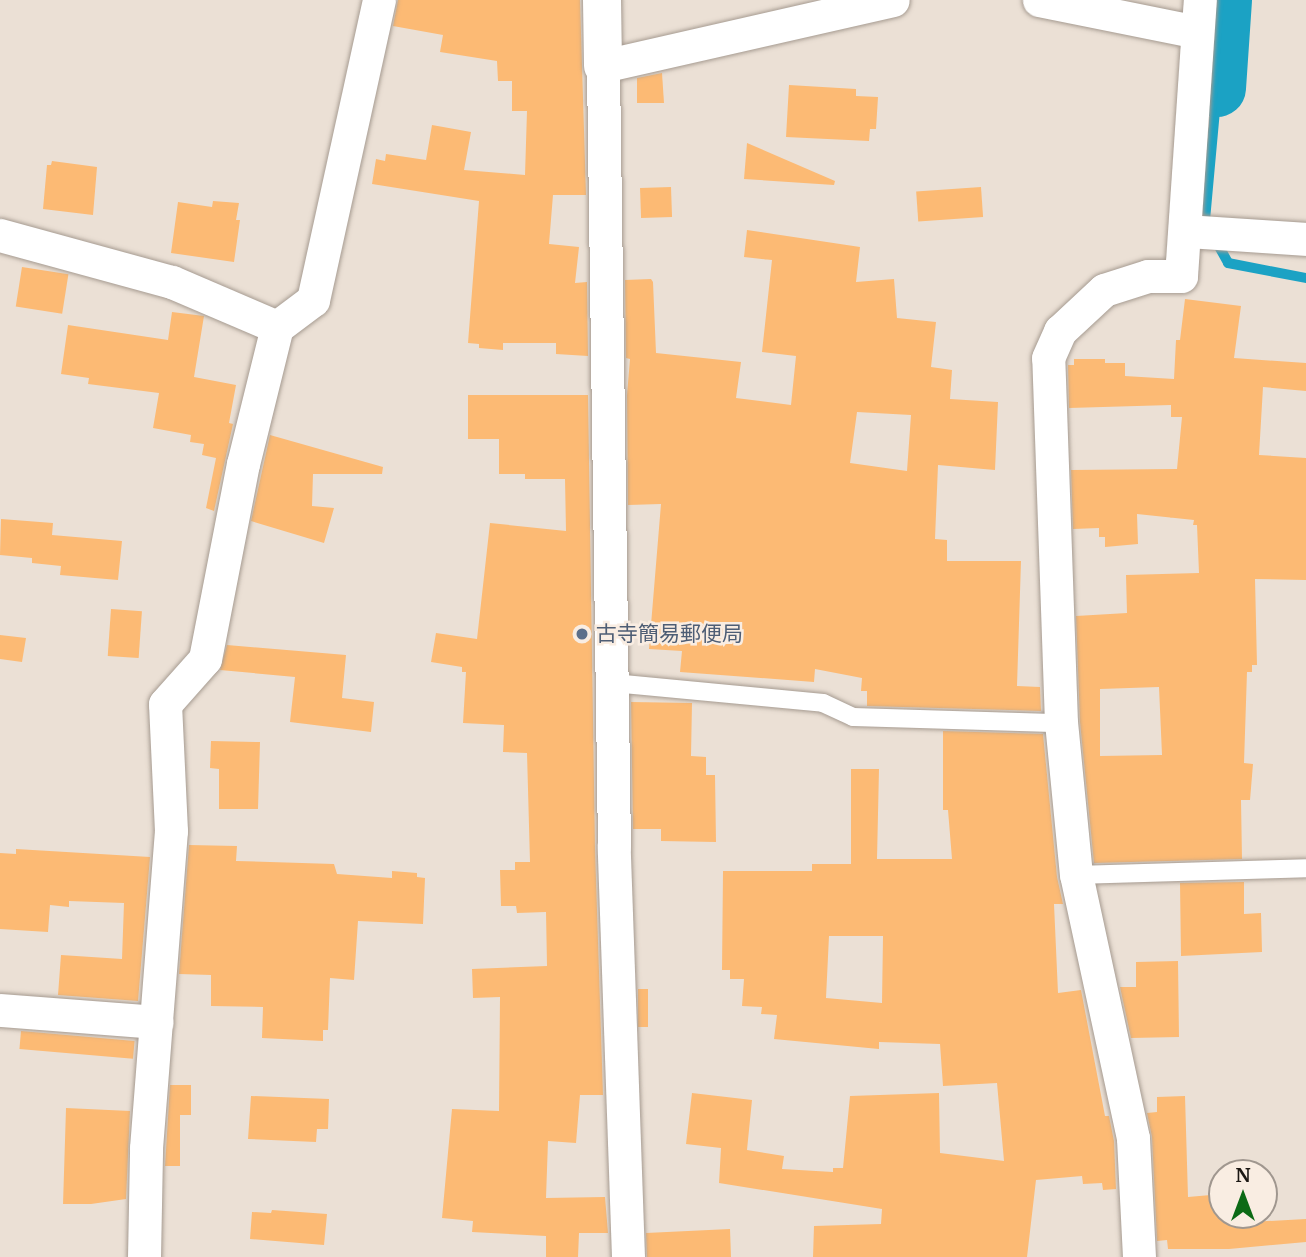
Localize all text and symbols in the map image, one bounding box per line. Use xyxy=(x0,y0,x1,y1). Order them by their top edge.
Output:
place label: 古寺簡易郵便局 xyxy=(596,621,743,647)
marker: 古寺簡易郵便局 xyxy=(574,626,590,642)
north arrow xyxy=(1208,1159,1278,1229)
text: N xyxy=(1235,1163,1251,1187)

